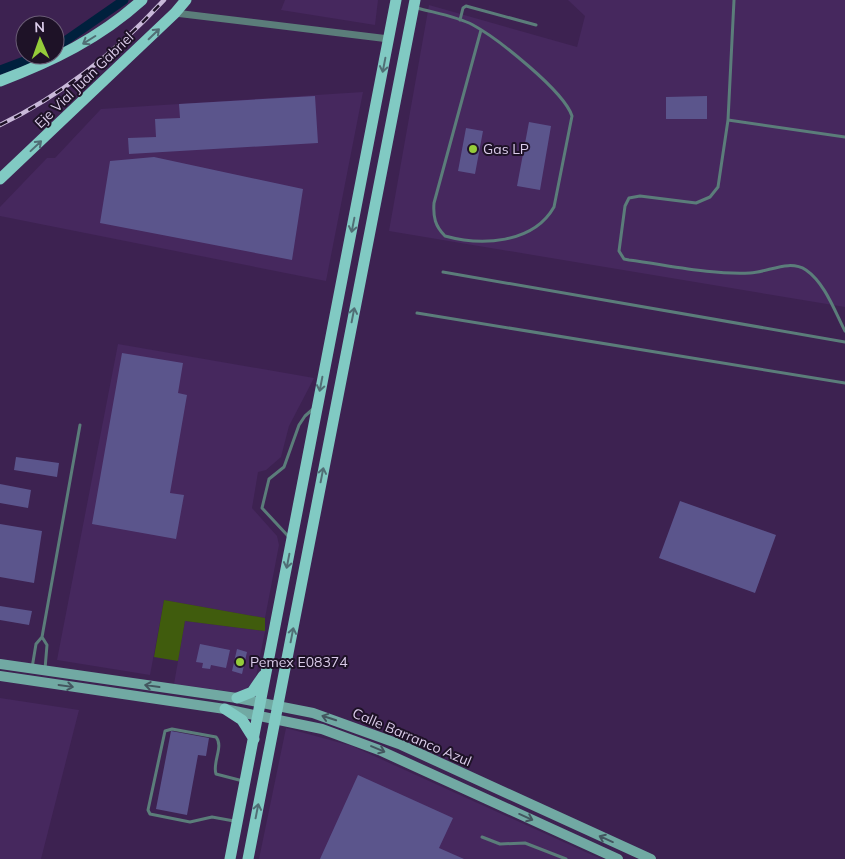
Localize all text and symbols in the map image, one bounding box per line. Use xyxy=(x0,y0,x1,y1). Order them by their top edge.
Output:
north arrow xyxy=(15,15,65,65)
text: N xyxy=(34,18,45,36)
street label: Eje Vial Juan Gabriel xyxy=(31,28,137,132)
one-way arrow xyxy=(147,28,160,40)
one-way arrow xyxy=(83,35,97,45)
one-way arrow xyxy=(379,57,388,73)
one-way arrow xyxy=(30,140,43,152)
place label: Gas LP xyxy=(483,140,529,158)
marker: Gas LP xyxy=(467,143,479,155)
one-way arrow xyxy=(347,216,357,232)
one-way arrow xyxy=(349,308,359,324)
one-way arrow xyxy=(316,376,326,392)
one-way arrow xyxy=(318,467,328,483)
one-way arrow xyxy=(283,553,293,569)
one-way arrow xyxy=(287,627,297,643)
place label: Pemex E08374 xyxy=(250,653,348,671)
marker: Pemex E08374 xyxy=(234,656,246,668)
one-way arrow xyxy=(145,680,161,690)
one-way arrow xyxy=(57,681,73,691)
street label: Calle Barranco Azul xyxy=(350,704,474,770)
one-way arrow xyxy=(321,713,337,723)
one-way arrow xyxy=(370,745,385,755)
one-way arrow xyxy=(253,804,262,820)
one-way arrow xyxy=(518,813,533,823)
one-way arrow xyxy=(599,834,614,843)

